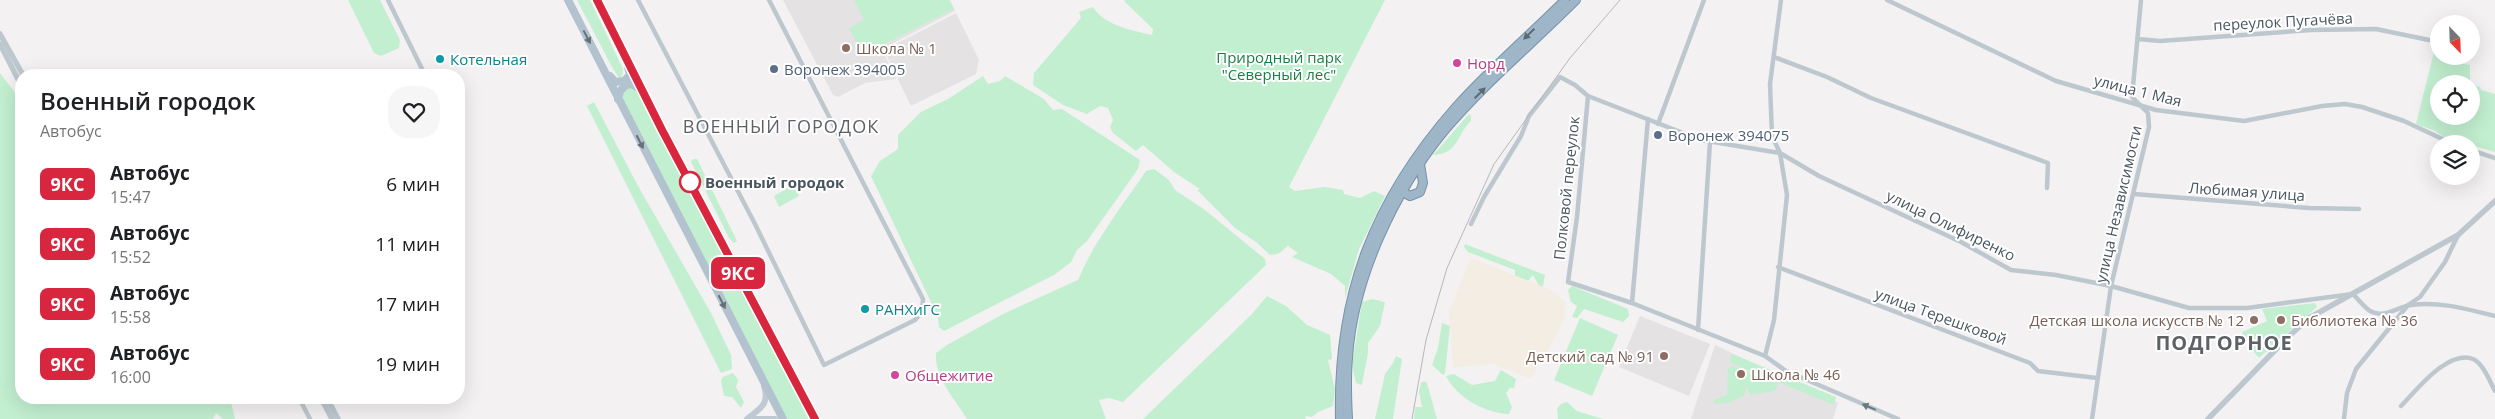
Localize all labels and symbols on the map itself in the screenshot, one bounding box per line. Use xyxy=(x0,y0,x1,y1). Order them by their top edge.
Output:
street label: переулок Пугачёва xyxy=(2213,7,2353,35)
north arrow xyxy=(2430,15,2480,65)
one-way arrow xyxy=(1524,28,1536,40)
one-way arrow xyxy=(583,29,591,44)
place label: Школа № 1 xyxy=(856,38,937,58)
marker: Школа № 1 xyxy=(840,42,852,54)
park label: Природный парк "Северный лес" xyxy=(1216,47,1342,84)
place label: Котельная xyxy=(450,49,527,69)
marker: Котельная xyxy=(434,53,446,65)
place label: Норд xyxy=(1467,53,1505,73)
marker: Норд xyxy=(1451,57,1463,69)
place label: Воронеж 394005 xyxy=(784,59,905,79)
marker: Воронеж 394005 xyxy=(768,63,780,75)
street label: улица 1 Мая xyxy=(2092,69,2184,111)
one-way arrow xyxy=(1474,87,1486,99)
district label: ВОЕННЫЙ ГОРОДОК xyxy=(683,114,879,138)
street label: Полковой переулок xyxy=(1548,115,1584,261)
street label: улица Независимости xyxy=(2090,123,2146,285)
place label: Воронеж 394075 xyxy=(1668,125,1789,145)
marker: Воронеж 394075 xyxy=(1652,129,1664,141)
one-way arrow xyxy=(636,135,644,149)
marker: Военный городок xyxy=(679,171,701,193)
place label: Военный городок xyxy=(705,172,845,192)
street label: Любимая улица xyxy=(2188,177,2306,205)
street label: улица Олифиренко xyxy=(1883,185,2019,265)
line badge: 9КС xyxy=(709,257,767,289)
street label: улица Терешковой xyxy=(1872,283,2010,349)
one-way arrow xyxy=(718,295,726,310)
place label: РАНХиГС xyxy=(875,299,940,319)
marker: РАНХиГС xyxy=(859,303,871,315)
place label: Детская школа искусств № 12 xyxy=(2030,310,2244,330)
place label: Библиотека № 36 xyxy=(2291,310,2418,330)
marker: Детская школа искусств № 12 xyxy=(2248,314,2260,326)
marker: Библиотека № 36 xyxy=(2275,314,2287,326)
district label: ПОДГОРНОЕ xyxy=(2155,329,2293,356)
place label: Детский сад № 91 xyxy=(1526,346,1654,366)
marker: Детский сад № 91 xyxy=(1658,350,1670,362)
place label: Школа № 46 xyxy=(1751,364,1840,384)
place label: Общежитие xyxy=(905,365,993,385)
marker: Школа № 46 xyxy=(1735,368,1747,380)
marker: Общежитие xyxy=(889,369,901,381)
one-way arrow xyxy=(1861,403,1876,411)

